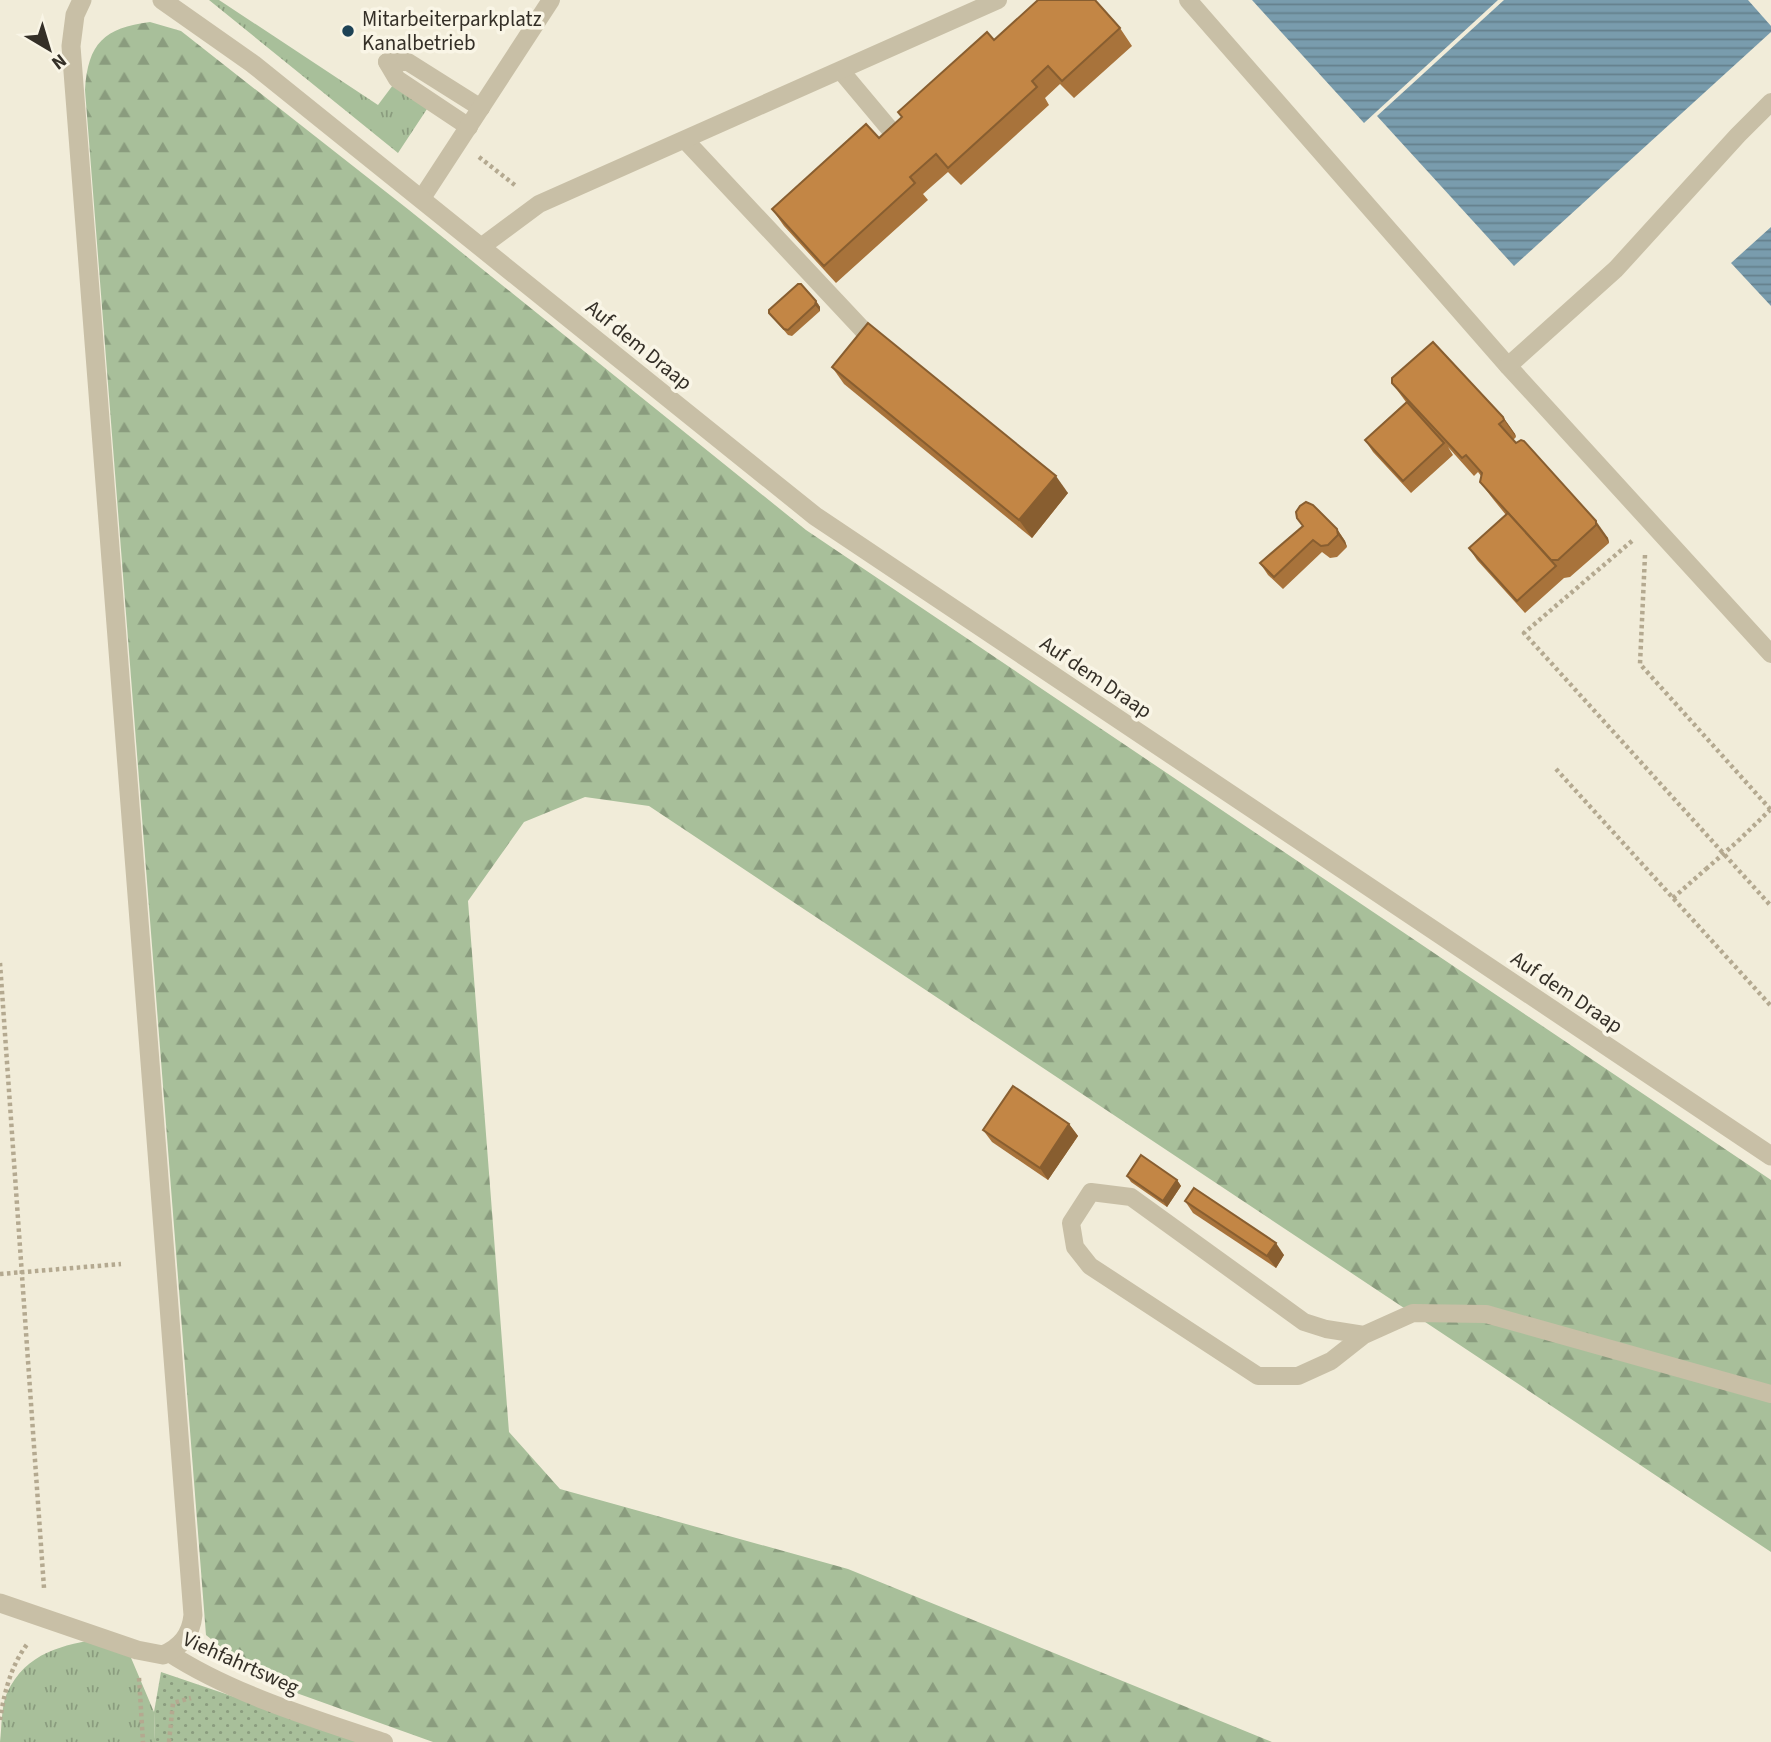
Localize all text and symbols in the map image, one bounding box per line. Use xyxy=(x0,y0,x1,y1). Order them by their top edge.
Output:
place label: Mitarbeiterparkplatz Kanalbetrieb xyxy=(362,4,542,58)
north arrow xyxy=(14,14,84,84)
marker: Mitarbeiterparkplatz Kanalbetrieb xyxy=(340,23,356,39)
text: N xyxy=(45,47,72,76)
street label: Auf dem Draap xyxy=(579,293,699,397)
street label: Auf dem Draap xyxy=(1034,628,1158,726)
street label: Auf dem Draap xyxy=(1505,943,1629,1041)
street label: Viehfahrtsweg xyxy=(178,1624,304,1702)

